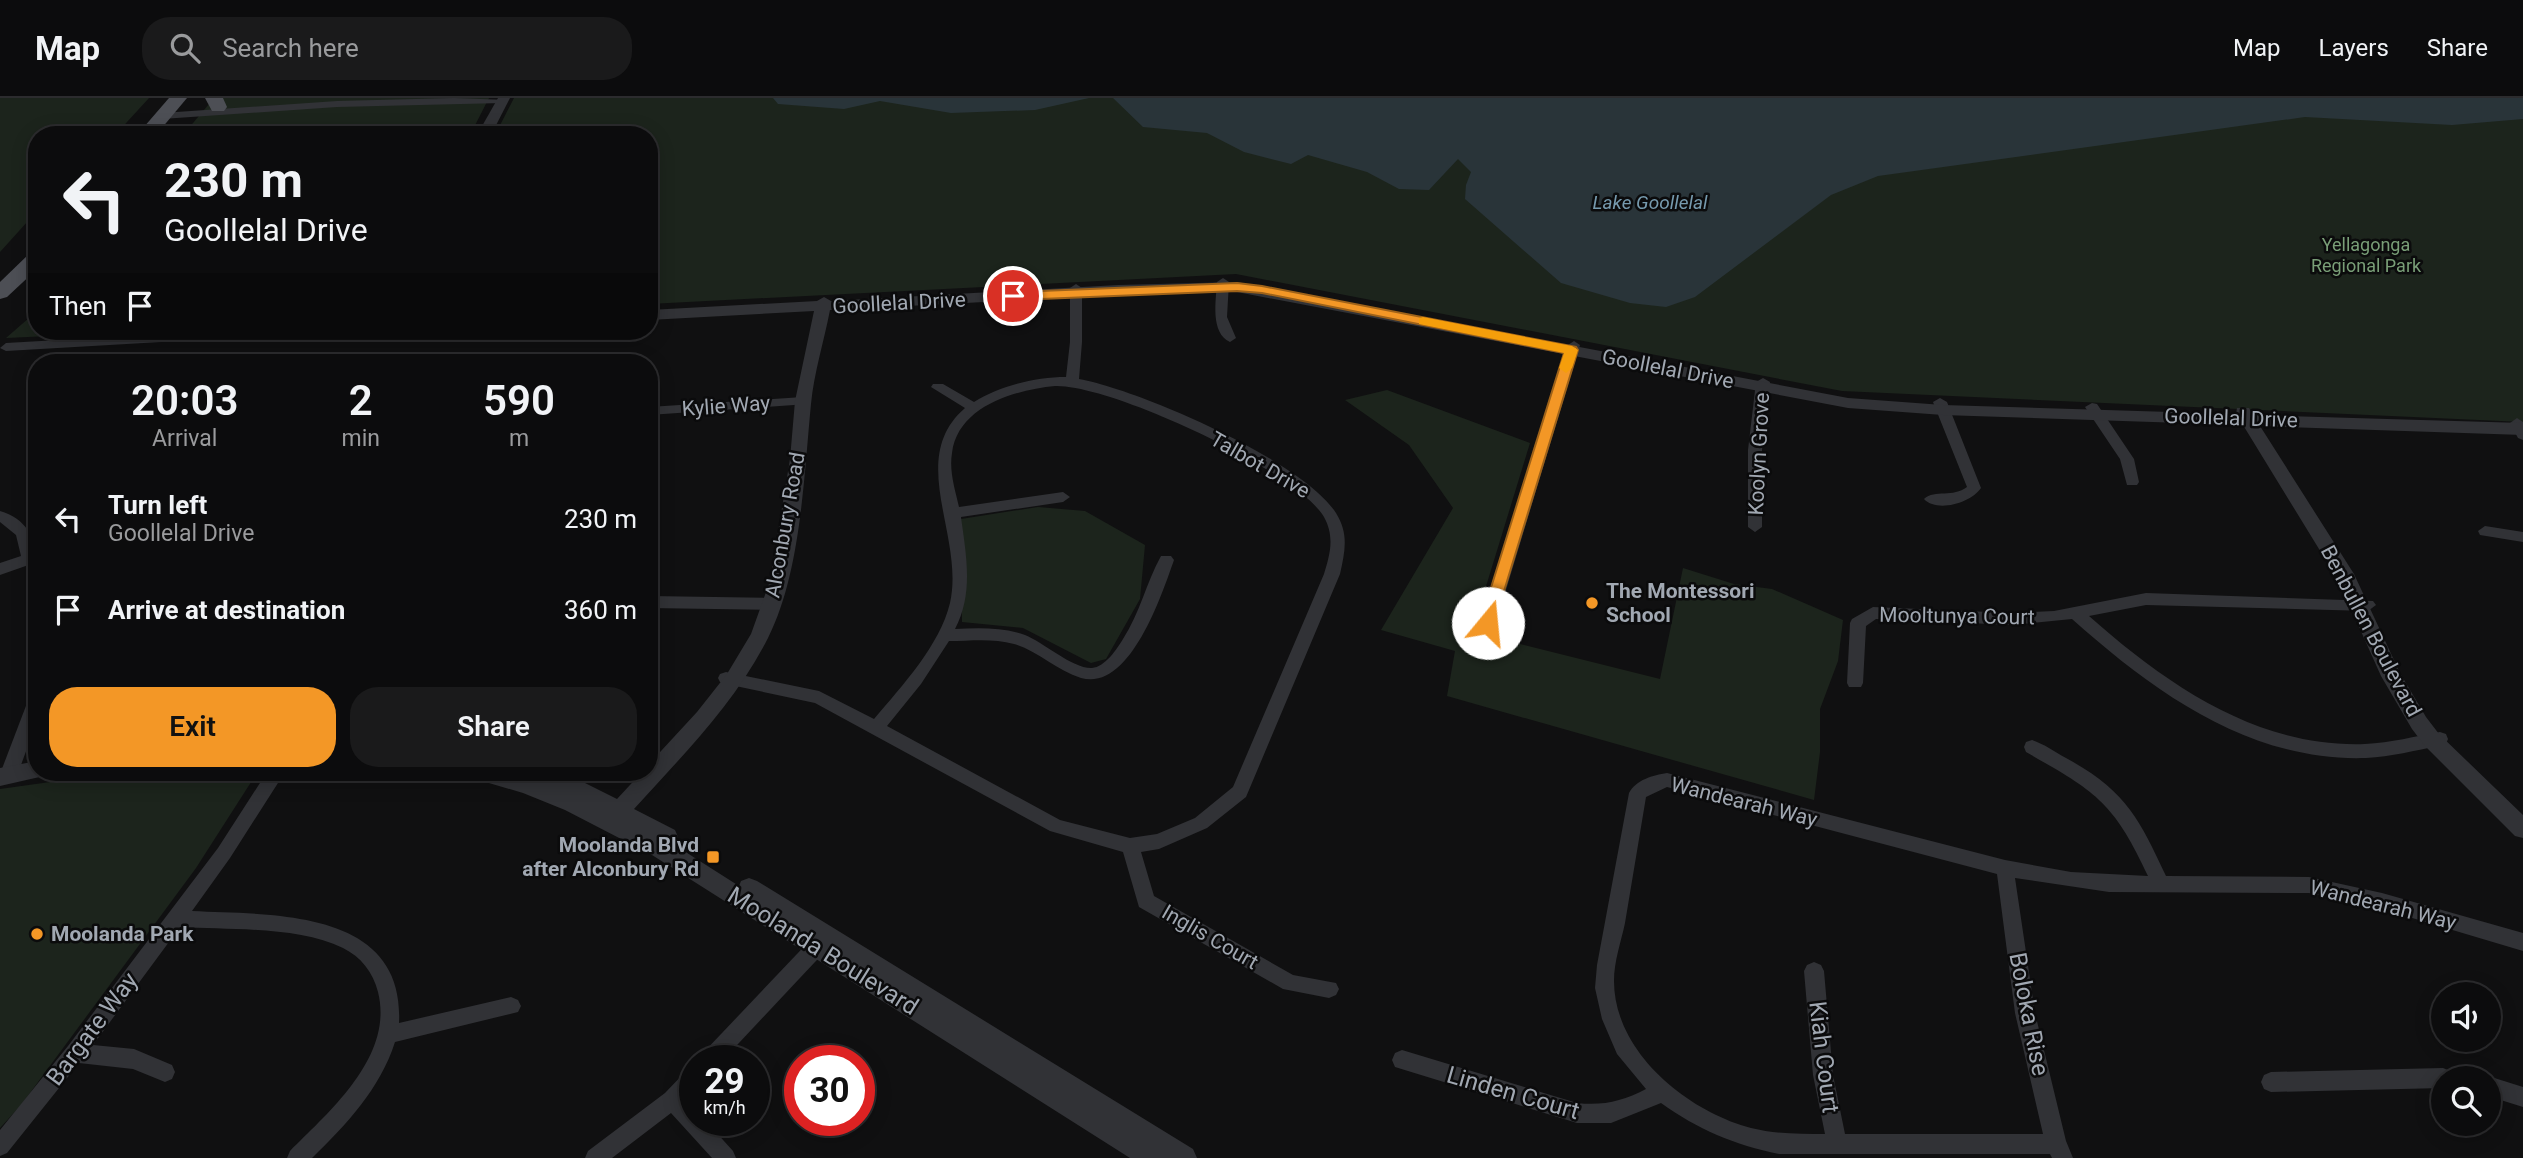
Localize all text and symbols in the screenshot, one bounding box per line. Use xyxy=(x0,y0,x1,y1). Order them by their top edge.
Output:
search box xyxy=(142,17,632,80)
text: Map xyxy=(35,29,100,68)
icon: search xyxy=(166,29,204,67)
text: Search here xyxy=(222,33,359,63)
text: Map xyxy=(2233,34,2281,62)
text: Layers xyxy=(2319,34,2389,62)
text: Share xyxy=(2427,34,2488,62)
text: 230 m xyxy=(164,152,303,209)
icon: left xyxy=(49,154,140,245)
water label: Lake Goollelal xyxy=(1593,191,1708,214)
text: Goollelal Drive xyxy=(164,211,368,249)
park label: Yellagonga Regional Park xyxy=(2311,234,2422,276)
pin xyxy=(983,266,1043,326)
icon: arrive xyxy=(994,277,1032,315)
icon: arrive xyxy=(121,287,159,325)
street label: Goollelal Drive xyxy=(832,288,966,318)
text: Then xyxy=(49,291,107,321)
street label: Goollelal Drive xyxy=(1600,344,1736,394)
text: 20:03 xyxy=(131,376,238,425)
text: 2 xyxy=(349,376,373,425)
text: 590 xyxy=(483,376,555,425)
street label: Kylie Way xyxy=(681,391,771,421)
street label: Koolyn Grove xyxy=(1744,392,1774,516)
street label: Goollelal Drive xyxy=(2164,404,2298,432)
text: Arrival xyxy=(152,425,217,452)
text: min xyxy=(341,425,380,452)
text: m xyxy=(509,425,529,452)
street label: Talbot Drive xyxy=(1206,427,1314,503)
street label: Alconbury Road xyxy=(760,450,810,600)
text: Turn left xyxy=(108,490,207,520)
icon: left xyxy=(49,500,87,538)
text: 230 m xyxy=(564,504,637,534)
text: Goollelal Drive xyxy=(108,520,254,547)
street label: Benbullen Boulevard xyxy=(2316,541,2426,721)
place label: The Montessori School xyxy=(1606,579,1754,627)
position arrow xyxy=(1451,586,1525,660)
icon: arrive xyxy=(49,591,87,629)
text: Arrive at destination xyxy=(108,595,345,625)
text: 360 m xyxy=(564,595,637,625)
marker: The Montessori School xyxy=(1584,595,1600,611)
street label: Mooltunya Court xyxy=(1879,603,2035,629)
button: Exit xyxy=(49,687,336,767)
button: Share xyxy=(350,687,637,767)
street label: Wandearah Way xyxy=(1668,772,1820,832)
place label: Moolanda Blvd after Alconbury Rd xyxy=(522,833,699,881)
marker: Moolanda Blvd after Alconbury Rd xyxy=(705,849,721,865)
street label: Wandearah Way xyxy=(2307,875,2459,935)
street label: Moolanda Boulevard xyxy=(723,881,923,1021)
street label: Inglis Court xyxy=(1158,900,1262,974)
place label: Moolanda Park xyxy=(51,922,194,946)
marker: Moolanda Park xyxy=(29,926,45,942)
street label: Boloka Rise xyxy=(2003,950,2055,1078)
street label: Bargate Way xyxy=(40,967,144,1091)
map controls xyxy=(2431,982,2501,1136)
button: sound xyxy=(2431,982,2501,1052)
street label: Kiah Court xyxy=(1803,1000,1845,1115)
speed limit sign: 30 xyxy=(784,1045,875,1136)
text: 29 xyxy=(704,1061,745,1102)
street label: Linden Court xyxy=(1443,1061,1583,1125)
button: search xyxy=(2431,1066,2501,1136)
text: km/h xyxy=(703,1097,746,1118)

